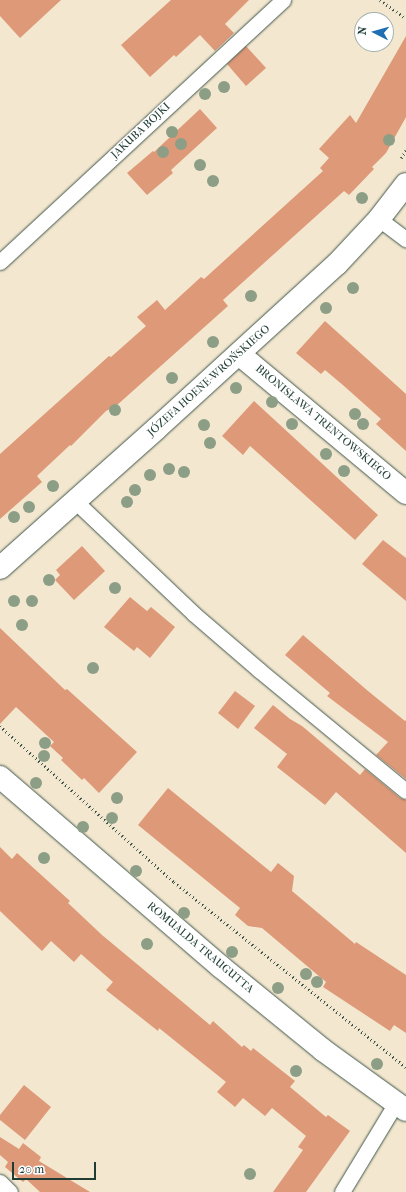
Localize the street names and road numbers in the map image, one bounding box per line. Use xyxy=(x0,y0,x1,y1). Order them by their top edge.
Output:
street label: JAKUBA BOJKI xyxy=(109,100,173,162)
street label: JÓZEFA HOENE-WROŃSKIEGO xyxy=(145,322,273,440)
street label: BRONISŁAWA TRENTOWSKIEGO xyxy=(253,362,393,484)
street label: ROMUALDA TRAUGUTTA xyxy=(144,900,256,996)

